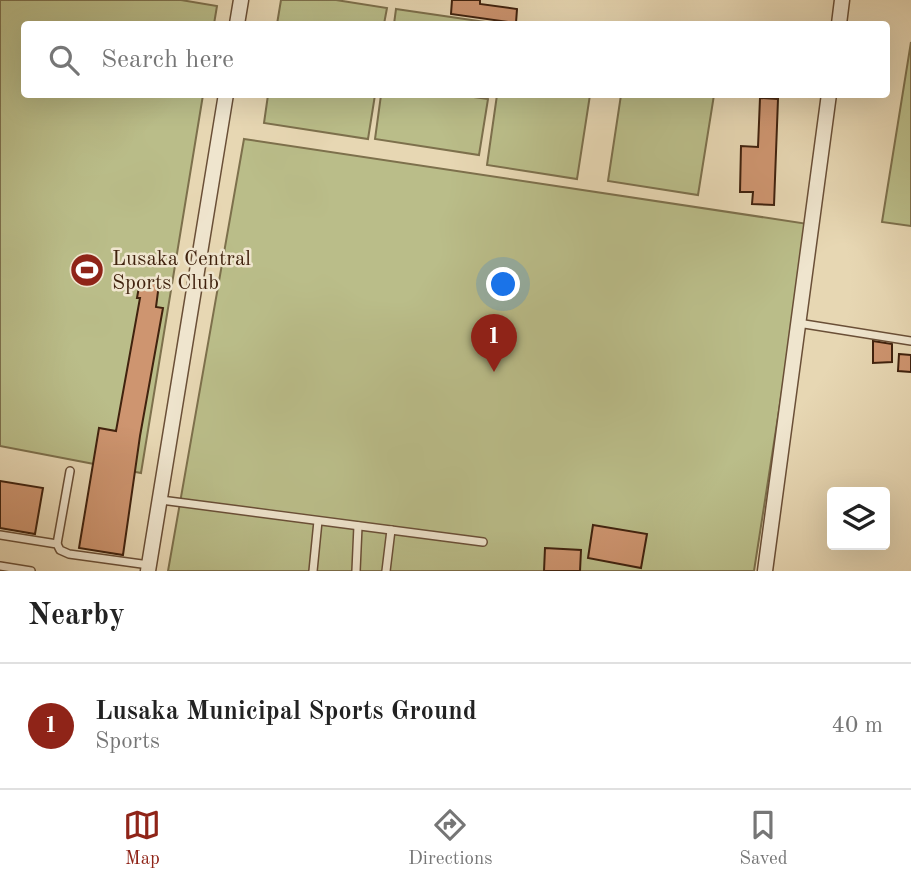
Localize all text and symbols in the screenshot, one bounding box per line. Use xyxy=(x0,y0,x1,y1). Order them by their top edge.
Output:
search box xyxy=(21,21,890,98)
icon: search xyxy=(45,41,83,79)
text: Search here xyxy=(101,47,234,73)
place label: Lusaka Central Sports Club xyxy=(112,249,251,294)
sports icon: Lusaka Central Sports Club xyxy=(68,251,106,289)
your location xyxy=(486,267,520,301)
pin: 1 xyxy=(471,314,517,372)
map controls xyxy=(827,487,890,550)
button: layers xyxy=(827,487,890,550)
text: Nearby xyxy=(28,601,125,631)
text: Lusaka Municipal Sports Ground xyxy=(95,699,477,725)
text: 1 xyxy=(44,714,58,737)
text: 40 m xyxy=(832,714,883,737)
text: Sports xyxy=(95,730,160,753)
tab: Map xyxy=(123,806,161,871)
tab: Directions xyxy=(408,806,493,871)
tab: Saved xyxy=(739,806,788,871)

